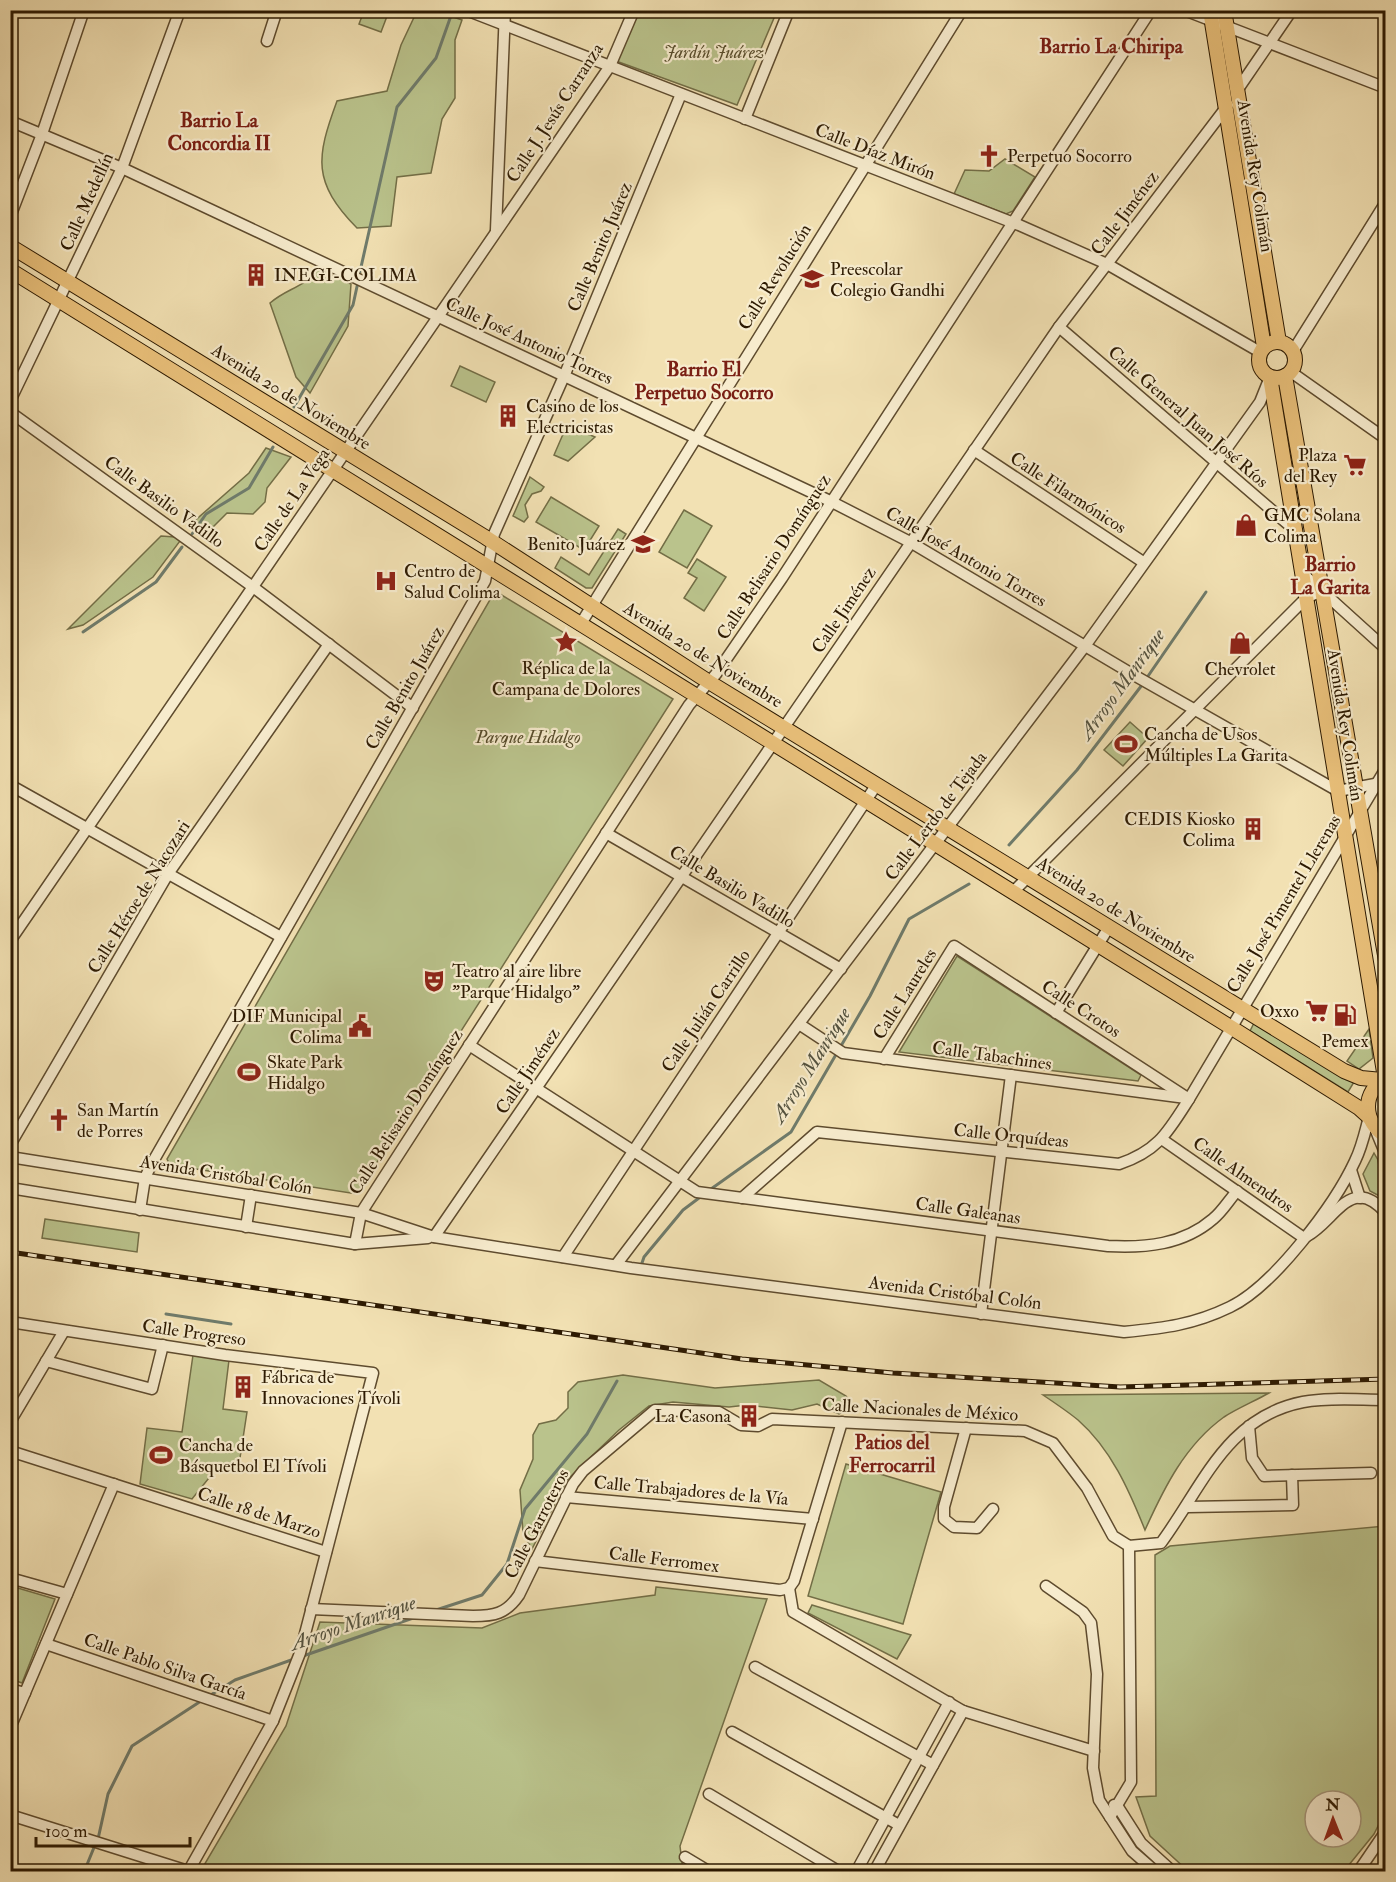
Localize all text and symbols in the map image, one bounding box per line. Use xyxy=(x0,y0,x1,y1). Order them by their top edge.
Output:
district label: Barrio La Chiripa xyxy=(1039,34,1184,60)
street label: Calle J. Jesús Carranza xyxy=(501,38,609,187)
park label: Jardín Juárez xyxy=(664,41,764,64)
street label: Avenida Rey Colimán xyxy=(1231,97,1278,254)
district label: Barrio La Concordia II xyxy=(167,108,271,156)
street label: Calle Díaz Mirón xyxy=(812,118,938,186)
church icon: Perpetuo Socorro xyxy=(976,143,1002,169)
place label: Perpetuo Socorro xyxy=(1007,145,1132,168)
street label: Calle Medellín xyxy=(55,149,119,255)
street label: Calle Jiménez xyxy=(1086,166,1164,260)
street label: Calle Benito Juárez xyxy=(562,178,638,315)
street label: Calle Revolución xyxy=(733,220,817,334)
place label: Preescolar Colegio Gandhi xyxy=(830,258,945,302)
building icon: INEGI-COLIMA xyxy=(243,262,269,288)
place label: INEGI-COLIMA xyxy=(274,264,418,287)
school or university icon: Preescolar Colegio Gandhi xyxy=(799,266,825,292)
street label: Calle José Antonio Torres xyxy=(442,292,616,390)
street label: Avenida 20 de Noviembre xyxy=(206,338,375,456)
street label: Calle General Juan José Ríos xyxy=(1103,341,1273,493)
district label: Barrio El Perpetuo Socorro xyxy=(635,357,774,406)
place label: Casino de los Electricistas xyxy=(526,395,619,439)
building icon: Casino de los Electricistas xyxy=(495,403,521,429)
street label: Calle de La Vega xyxy=(249,443,336,556)
place label: Plaza del Rey xyxy=(1284,444,1338,488)
street label: Calle Filarmónicos xyxy=(1005,447,1131,539)
street label: Calle Basilio Vadillo xyxy=(99,451,229,554)
supermarket icon: Plaza del Rey xyxy=(1342,452,1368,478)
street label: Calle Belisario Domínguez xyxy=(712,470,836,644)
street label: Calle José Antonio Torres xyxy=(881,501,1051,613)
place label: GMC Solana Colima xyxy=(1264,504,1361,548)
shop icon: GMC Solana Colima xyxy=(1233,512,1259,538)
school or university icon: Benito Juárez xyxy=(630,531,656,557)
place label: Benito Juárez xyxy=(527,533,625,556)
district label: Barrio La Garita xyxy=(1290,552,1370,600)
place label: Centro de Salud Colima xyxy=(404,560,501,604)
street label: Calle Jiménez xyxy=(807,562,882,658)
hospital icon: Centro de Salud Colima xyxy=(373,568,399,594)
street label: Avenida 20 de Noviembre xyxy=(618,596,787,714)
street label: Calle Benito Juárez xyxy=(360,622,450,754)
water label: Arroyo Manrique xyxy=(1072,623,1171,746)
place icon: Réplica de la Campana de Dolores xyxy=(553,629,579,655)
shop icon: Chevrolet xyxy=(1227,630,1253,656)
street label: Avenida Rey Colimán xyxy=(1321,646,1368,803)
place label: Réplica de la Campana de Dolores xyxy=(492,657,640,701)
place label: Chevrolet xyxy=(1204,658,1276,681)
place label: Cancha de Usos Múltiples La Garita xyxy=(1144,723,1288,767)
park label: Parque Hidalgo xyxy=(474,726,581,749)
sports icon: Cancha de Usos Múltiples La Garita xyxy=(1113,731,1139,757)
street label: Calle Lerdo de Tejada xyxy=(880,746,993,885)
place label: CEDIS Kiosko Colima xyxy=(1124,808,1236,852)
street label: Calle José Pimentel Llerenas xyxy=(1222,811,1346,997)
street label: Calle Héroe de Nacozari xyxy=(83,816,196,978)
building icon: CEDIS Kiosko Colima xyxy=(1240,816,1266,842)
street label: Calle Basilio Vadillo xyxy=(665,840,799,934)
street label: Avenida 20 de Noviembre xyxy=(1031,851,1200,969)
street label: Calle Laureles xyxy=(868,944,942,1044)
street label: Calle Julián Carrillo xyxy=(656,945,756,1077)
place label: Teatro al aire libre "Parque Hidalgo" xyxy=(452,960,582,1004)
theatre icon: Teatro al aire libre "Parque Hidalgo" xyxy=(421,968,447,994)
street label: Calle Crotos xyxy=(1037,975,1125,1043)
supermarket icon: Oxxo xyxy=(1304,998,1330,1024)
place label: Oxxo xyxy=(1260,1000,1299,1023)
fuel station icon: Pemex xyxy=(1332,1002,1358,1028)
water label: Arroyo Manrique xyxy=(765,1003,856,1129)
place label: DIF Municipal Colima xyxy=(232,1005,343,1049)
public building icon: DIF Municipal Colima xyxy=(347,1013,373,1039)
street label: Calle Jiménez xyxy=(491,1023,566,1119)
street label: Calle Belisario Domínguez xyxy=(344,1025,468,1199)
place label: Pemex xyxy=(1322,1030,1369,1053)
street label: Calle Tabachines xyxy=(931,1036,1053,1076)
place label: Skate Park Hidalgo xyxy=(267,1051,343,1095)
sports icon: Skate Park Hidalgo xyxy=(236,1059,262,1085)
place label: San Martín de Porres xyxy=(77,1099,159,1143)
church icon: San Martín de Porres xyxy=(46,1107,72,1133)
street label: Calle Orquídeas xyxy=(952,1119,1070,1153)
street label: Calle Almendros xyxy=(1188,1132,1298,1218)
street label: Avenida Cristóbal Colón xyxy=(137,1150,314,1200)
street label: Calle Galeanas xyxy=(914,1192,1022,1230)
street label: Avenida Cristóbal Colón xyxy=(866,1271,1043,1315)
street label: Calle Progreso xyxy=(141,1314,248,1352)
place label: Fábrica de Innovaciones Tívoli xyxy=(261,1366,401,1410)
building icon: Fábrica de Innovaciones Tívoli xyxy=(230,1374,256,1400)
street label: Calle Nacionales de México xyxy=(821,1393,1019,1427)
building icon: La Casona xyxy=(736,1403,762,1429)
place label: La Casona xyxy=(655,1405,732,1428)
district label: Patios del Ferrocarril xyxy=(849,1430,936,1478)
place label: Cancha de Básquetbol El Tívoli xyxy=(179,1434,327,1478)
sports icon: Cancha de Básquetbol El Tívoli xyxy=(148,1442,174,1468)
street label: Calle Garroteros xyxy=(499,1465,575,1583)
street label: Calle Trabajadores de la Vía xyxy=(593,1471,790,1511)
street label: Calle 18 de Marzo xyxy=(194,1482,324,1544)
street label: Calle Ferromex xyxy=(608,1542,720,1578)
water label: Arroyo Manrique xyxy=(285,1590,419,1657)
street label: Calle Pablo Silva García xyxy=(80,1628,250,1706)
north arrow xyxy=(1303,1789,1363,1849)
text: N xyxy=(1324,1795,1341,1815)
scale bar xyxy=(36,1810,190,1848)
text: 100 m xyxy=(45,1820,88,1843)

